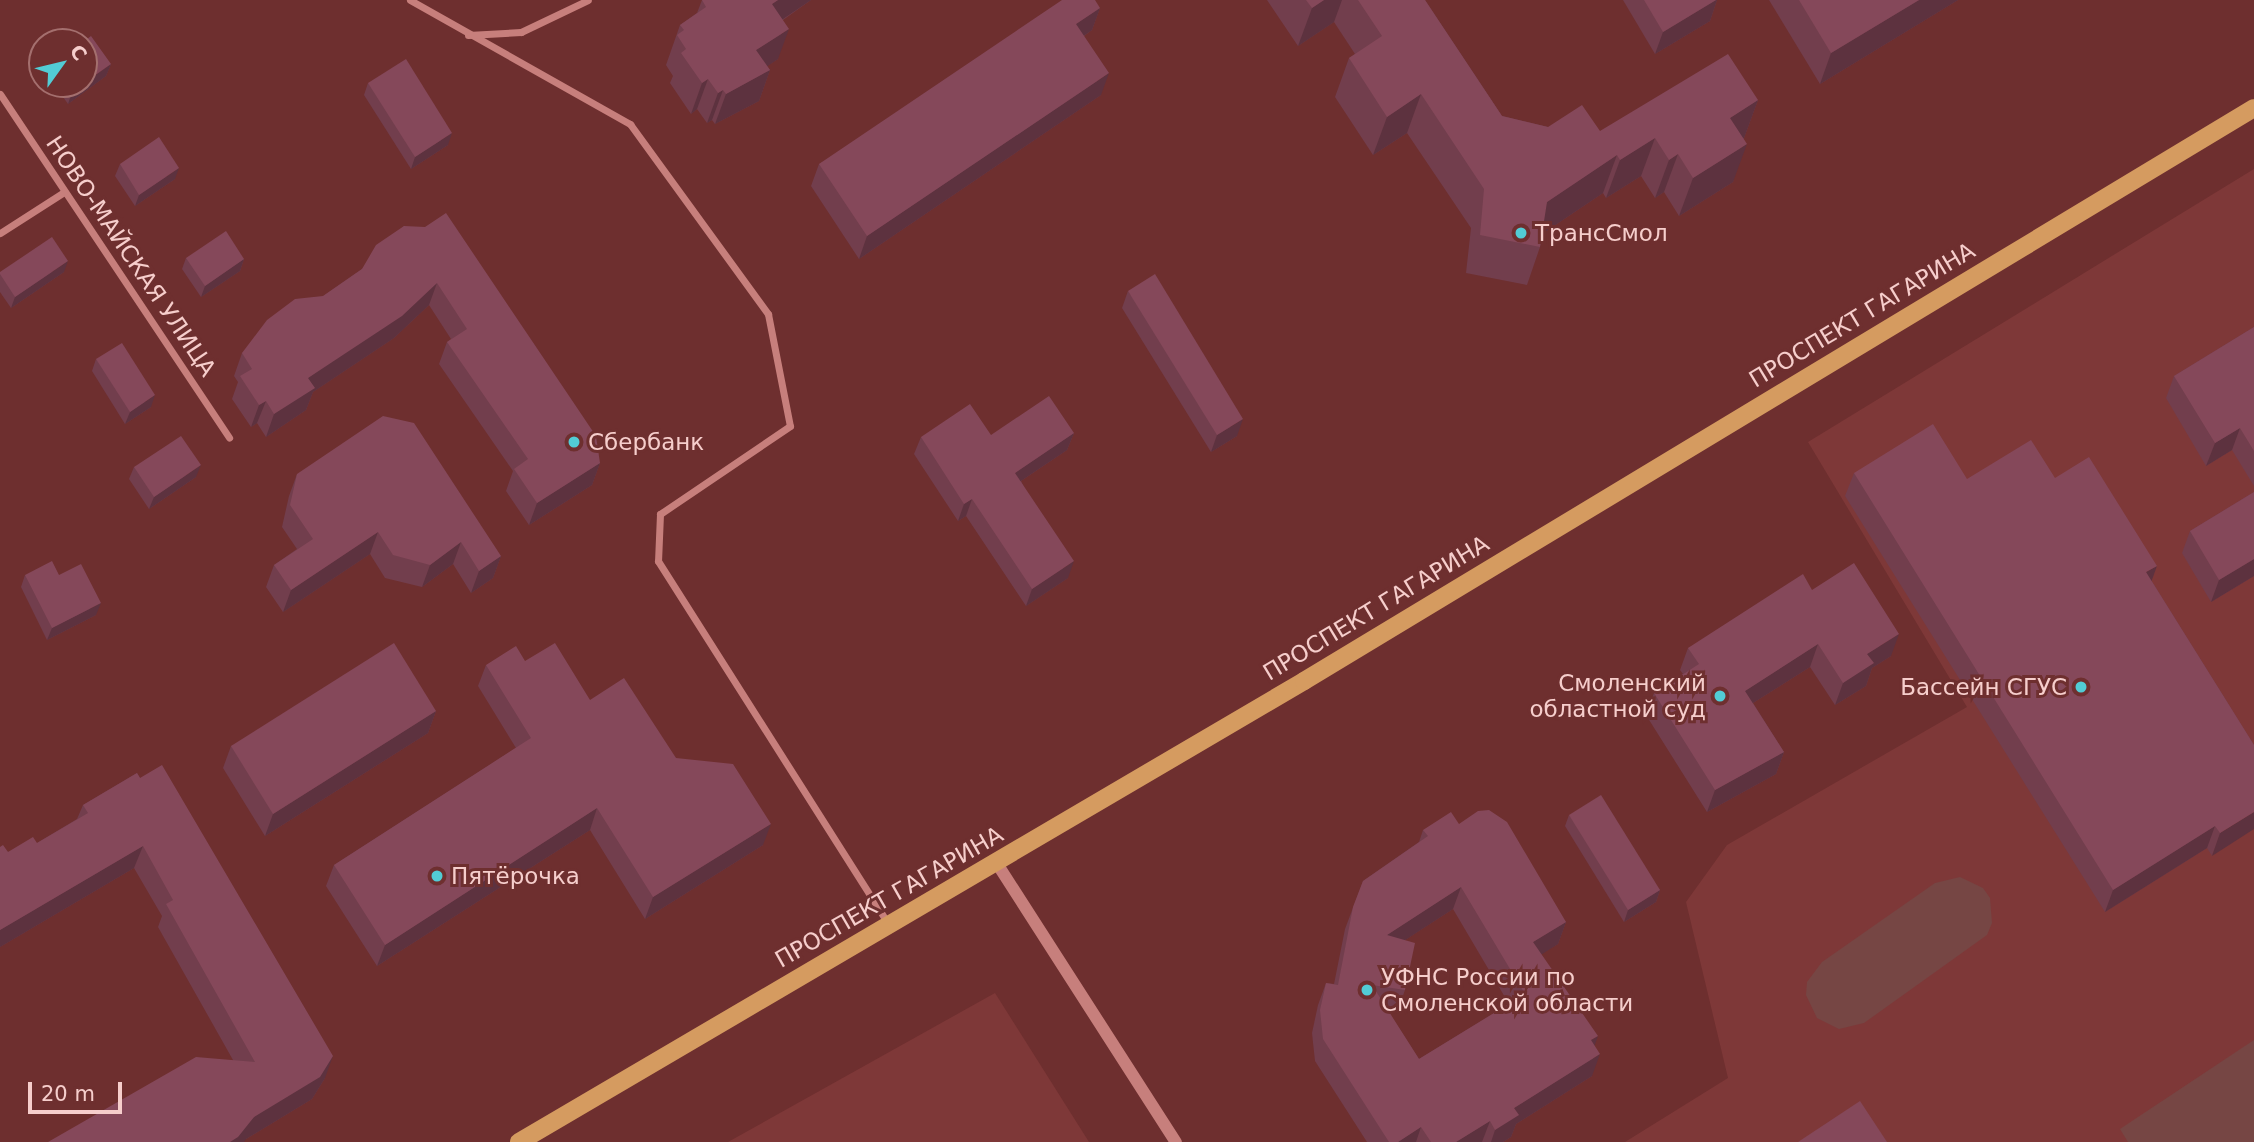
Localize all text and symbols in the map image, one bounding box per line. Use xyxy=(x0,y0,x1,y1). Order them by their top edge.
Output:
north arrow xyxy=(28,28,98,98)
text: С xyxy=(66,40,92,64)
street label: НОВО-МАЙСКАЯ УЛИЦА xyxy=(40,131,222,381)
place label: ТрансСмол xyxy=(1535,219,1668,247)
marker: ТрансСмол xyxy=(1513,225,1529,241)
street label: ПРОСПЕКТ ГАГАРИНА xyxy=(1744,237,1980,393)
place label: Сбербанк xyxy=(588,428,704,456)
marker: Сбербанк xyxy=(566,434,582,450)
street label: ПРОСПЕКТ ГАГАРИНА xyxy=(1258,530,1494,686)
place label: Смоленский областной суд xyxy=(1529,669,1706,723)
place label: Бассейн СГУС xyxy=(1900,673,2067,701)
marker: Бассейн СГУС xyxy=(2073,679,2089,695)
marker: Смоленский областной суд xyxy=(1712,688,1728,704)
street label: ПРОСПЕКТ ГАГАРИНА xyxy=(770,820,1008,974)
place label: Пятёрочка xyxy=(451,862,580,890)
marker: Пятёрочка xyxy=(429,868,445,884)
place label: УФНС России по Смоленской области xyxy=(1381,963,1633,1017)
marker: УФНС России по Смоленской области xyxy=(1359,982,1375,998)
scale bar xyxy=(32,1068,126,1112)
text: 20 m xyxy=(41,1082,95,1106)

